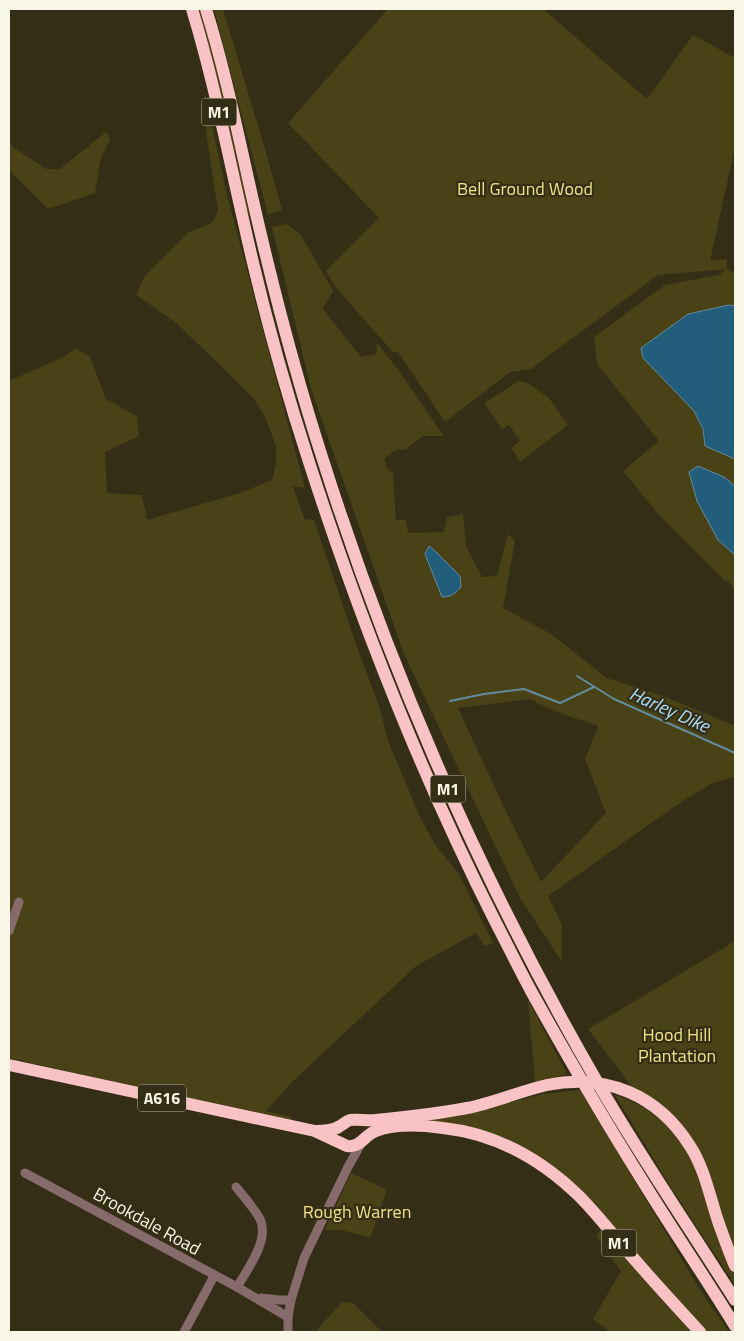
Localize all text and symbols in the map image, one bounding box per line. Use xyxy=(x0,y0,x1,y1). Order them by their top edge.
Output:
road number: M1 xyxy=(202,98,236,125)
park label: Bell Ground Wood xyxy=(457,175,593,202)
water label: Harley Dike xyxy=(625,678,716,740)
road number: M1 xyxy=(430,776,466,802)
park label: Hood Hill Plantation xyxy=(638,1021,716,1069)
road number: A616 xyxy=(138,1084,186,1112)
street label: Brookdale Road xyxy=(88,1180,206,1262)
park label: Rough Warren xyxy=(303,1198,411,1225)
road number: M1 xyxy=(602,1230,636,1256)

